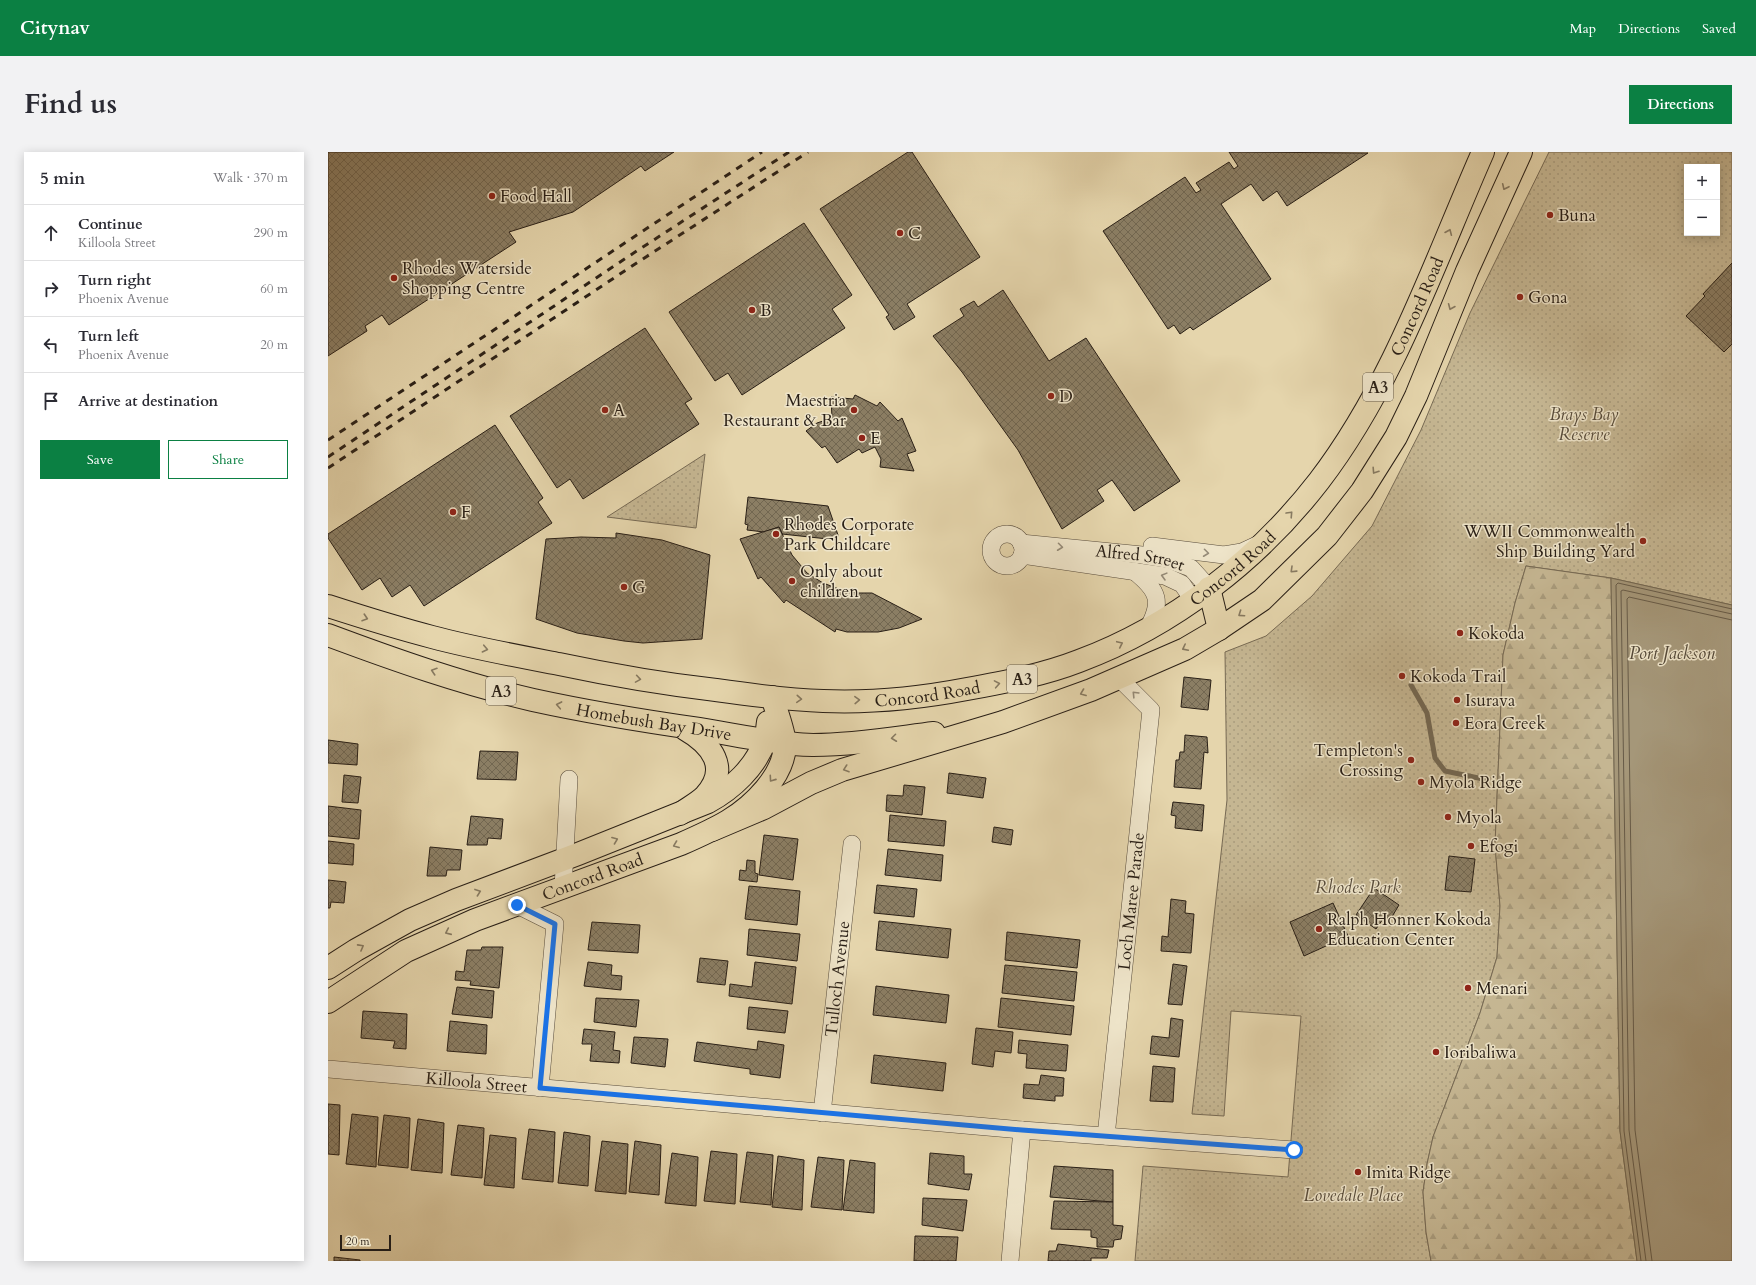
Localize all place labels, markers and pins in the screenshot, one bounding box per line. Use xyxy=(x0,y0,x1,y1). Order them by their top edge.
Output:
place label: Food Hall xyxy=(500,185,573,208)
marker: Food Hall xyxy=(487,191,497,201)
place label: Buna xyxy=(1558,204,1597,227)
marker: Buna xyxy=(1545,210,1555,220)
place label: C xyxy=(908,222,921,245)
marker: C xyxy=(895,228,905,238)
place label: Rhodes Waterside Shopping Centre xyxy=(402,257,532,300)
marker: Rhodes Waterside Shopping Centre xyxy=(389,273,399,283)
place label: Gona xyxy=(1528,286,1568,309)
marker: Gona xyxy=(1515,292,1525,302)
place label: B xyxy=(760,299,772,322)
marker: B xyxy=(747,305,757,315)
place label: D xyxy=(1059,385,1073,408)
place label: Maestria Restaurant & Bar xyxy=(723,389,847,432)
marker: D xyxy=(1046,391,1056,401)
place label: A xyxy=(613,399,626,422)
marker: A xyxy=(600,405,610,415)
marker: Maestria Restaurant & Bar xyxy=(849,405,859,415)
place label: E xyxy=(870,427,881,450)
marker: E xyxy=(857,433,867,443)
place label: F xyxy=(461,501,471,524)
marker: F xyxy=(448,507,458,517)
place label: Rhodes Corporate Park Childcare xyxy=(784,513,915,556)
place label: WWII Commonwealth Ship Building Yard xyxy=(1463,520,1636,563)
marker: Rhodes Corporate Park Childcare xyxy=(771,529,781,539)
marker: WWII Commonwealth Ship Building Yard xyxy=(1638,536,1648,546)
place label: Only about children xyxy=(800,560,883,603)
place label: G xyxy=(632,576,646,599)
marker: Only about children xyxy=(787,576,797,586)
marker: G xyxy=(619,582,629,592)
place label: Kokoda xyxy=(1468,622,1525,645)
marker: Kokoda xyxy=(1455,628,1465,638)
place label: Kokoda Trail xyxy=(1410,665,1507,688)
marker: Kokoda Trail xyxy=(1397,671,1407,681)
place label: Isurava xyxy=(1465,689,1516,712)
marker: Isurava xyxy=(1452,695,1462,705)
place label: Eora Creek xyxy=(1464,712,1546,735)
marker: Eora Creek xyxy=(1451,718,1461,728)
place label: Templeton's Crossing xyxy=(1314,739,1403,782)
marker: Templeton's Crossing xyxy=(1406,755,1416,765)
place label: Myola Ridge xyxy=(1429,771,1522,794)
marker: Myola Ridge xyxy=(1416,777,1426,787)
place label: Myola xyxy=(1456,806,1503,829)
marker: Myola xyxy=(1443,812,1453,822)
place label: Efogi xyxy=(1479,835,1518,858)
marker: Efogi xyxy=(1466,841,1476,851)
place label: Ralph Honner Kokoda Education Center xyxy=(1327,908,1492,951)
marker: Ralph Honner Kokoda Education Center xyxy=(1314,924,1324,934)
place label: Menari xyxy=(1476,977,1528,1000)
marker: Menari xyxy=(1463,983,1473,993)
place label: Ioribaliwa xyxy=(1444,1041,1517,1064)
marker: Ioribaliwa xyxy=(1431,1047,1441,1057)
place label: Imita Ridge xyxy=(1366,1161,1451,1184)
marker: Imita Ridge xyxy=(1353,1167,1363,1177)

